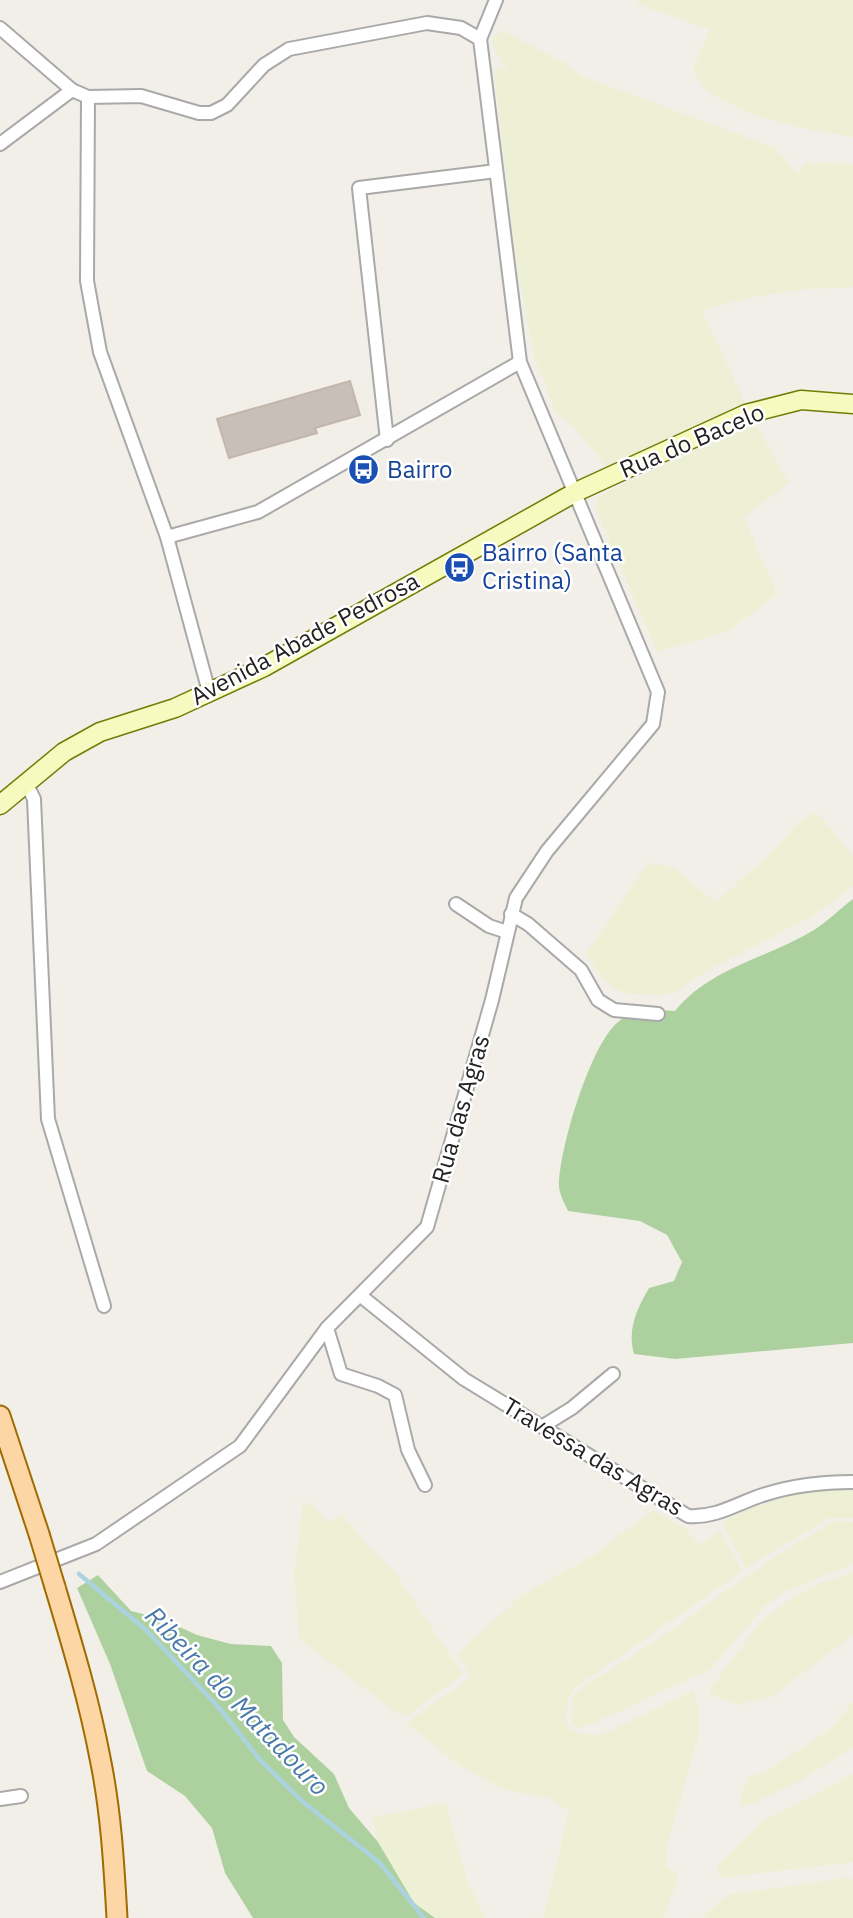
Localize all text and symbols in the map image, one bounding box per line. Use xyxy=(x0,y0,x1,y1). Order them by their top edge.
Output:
street label: Rua do Bacelo xyxy=(614,395,769,485)
bus stop icon: Bairro xyxy=(347,453,381,487)
place label: Bairro xyxy=(387,453,452,485)
place label: Bairro (Santa Cristina) xyxy=(482,536,623,596)
bus stop icon: Bairro (Santa Cristina) xyxy=(442,550,476,584)
street label: Avenida Abade Pedrosa xyxy=(185,564,425,712)
street label: Rua das Agras xyxy=(424,1031,496,1187)
street label: Travessa das Agras xyxy=(497,1389,690,1523)
water label: Ribeira do Matadouro xyxy=(138,1598,337,1802)

